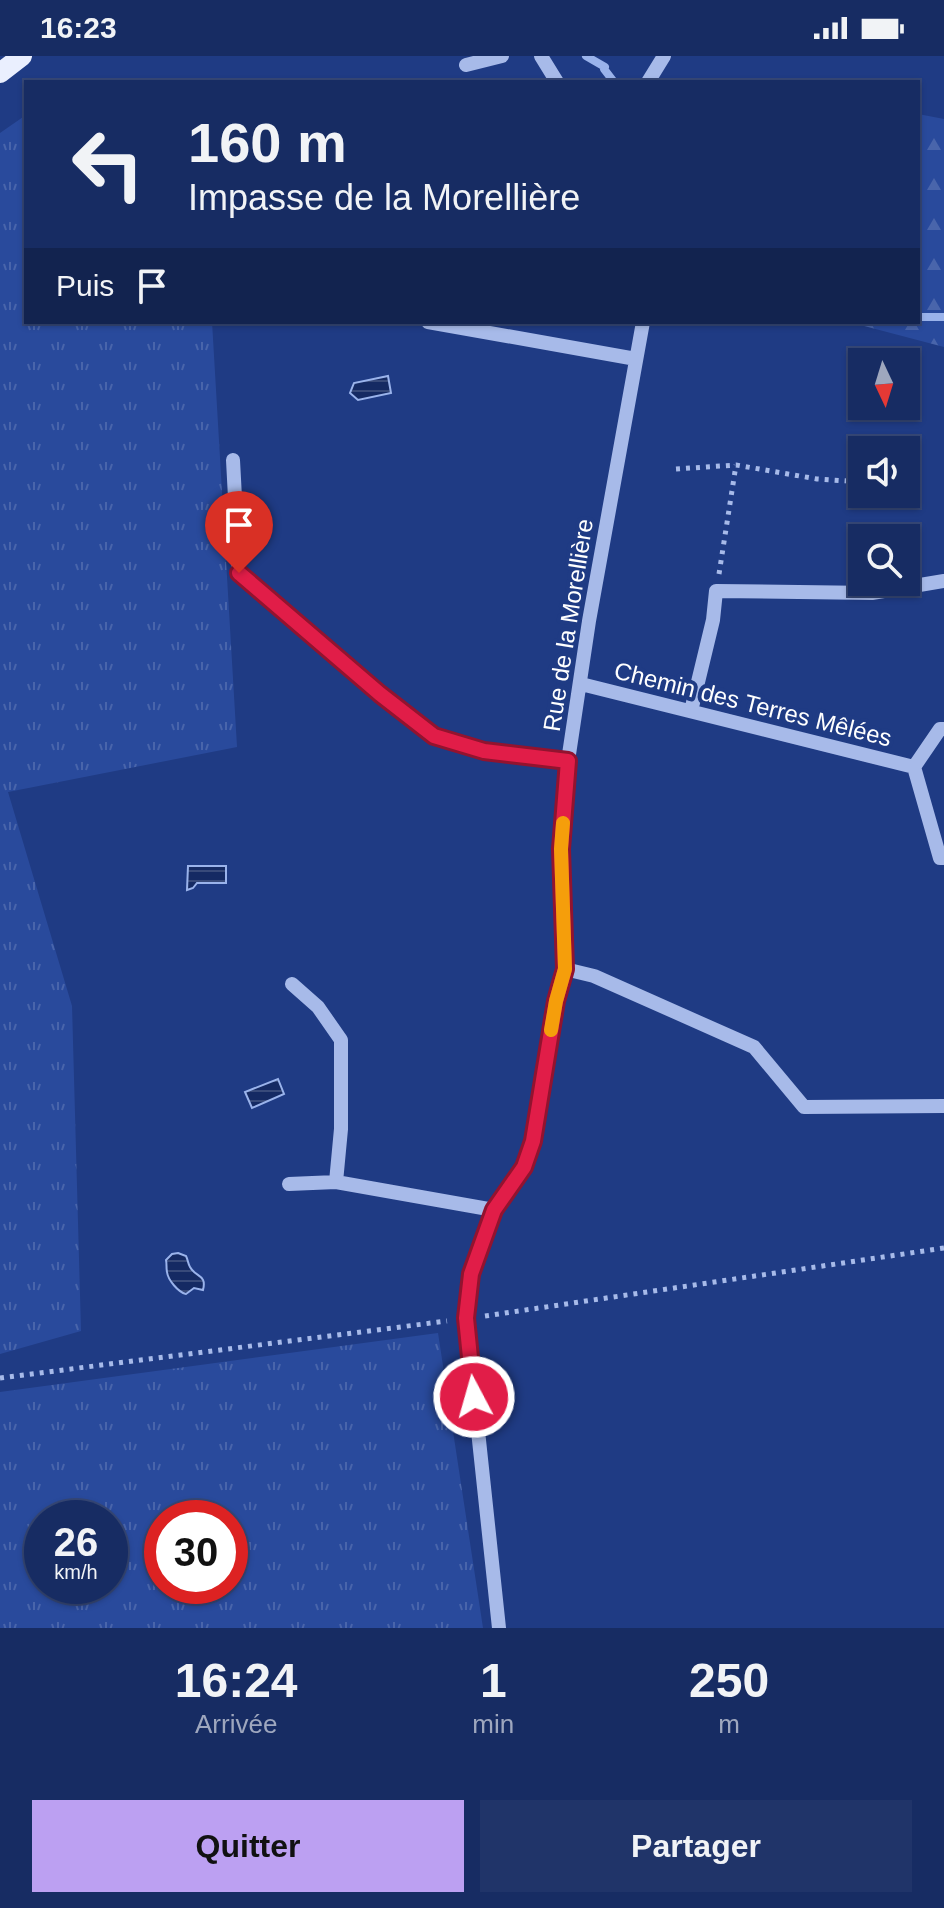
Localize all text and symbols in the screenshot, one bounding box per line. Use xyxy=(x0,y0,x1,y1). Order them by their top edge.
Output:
text: 16:23 xyxy=(40,11,117,44)
text: 160 m xyxy=(188,111,347,174)
icon: left xyxy=(56,112,160,216)
text: Impasse de la Morellière xyxy=(188,177,580,218)
icon: arrive xyxy=(130,264,174,308)
text: Puis xyxy=(56,269,114,302)
north arrow xyxy=(848,348,920,420)
map controls xyxy=(848,348,920,596)
button: sound xyxy=(848,436,920,508)
pin xyxy=(205,491,273,573)
icon: arrive xyxy=(217,503,261,547)
street label: Rue de la Morellière xyxy=(538,517,598,733)
button: search xyxy=(848,524,920,596)
street label: Chemin des Terres Mêlées xyxy=(611,656,895,752)
position arrow xyxy=(432,1355,516,1439)
speed limit sign: 30 xyxy=(144,1500,248,1604)
text: 26 xyxy=(54,1520,98,1564)
text: km/h xyxy=(54,1561,98,1583)
text: 16:24 xyxy=(175,1654,298,1707)
text: 1 xyxy=(480,1654,507,1707)
text: 250 xyxy=(689,1654,769,1707)
text: Arrivée xyxy=(195,1709,277,1739)
text: min xyxy=(472,1709,514,1739)
text: m xyxy=(718,1709,740,1739)
button: Quitter xyxy=(32,1800,464,1892)
button: Partager xyxy=(480,1800,912,1892)

